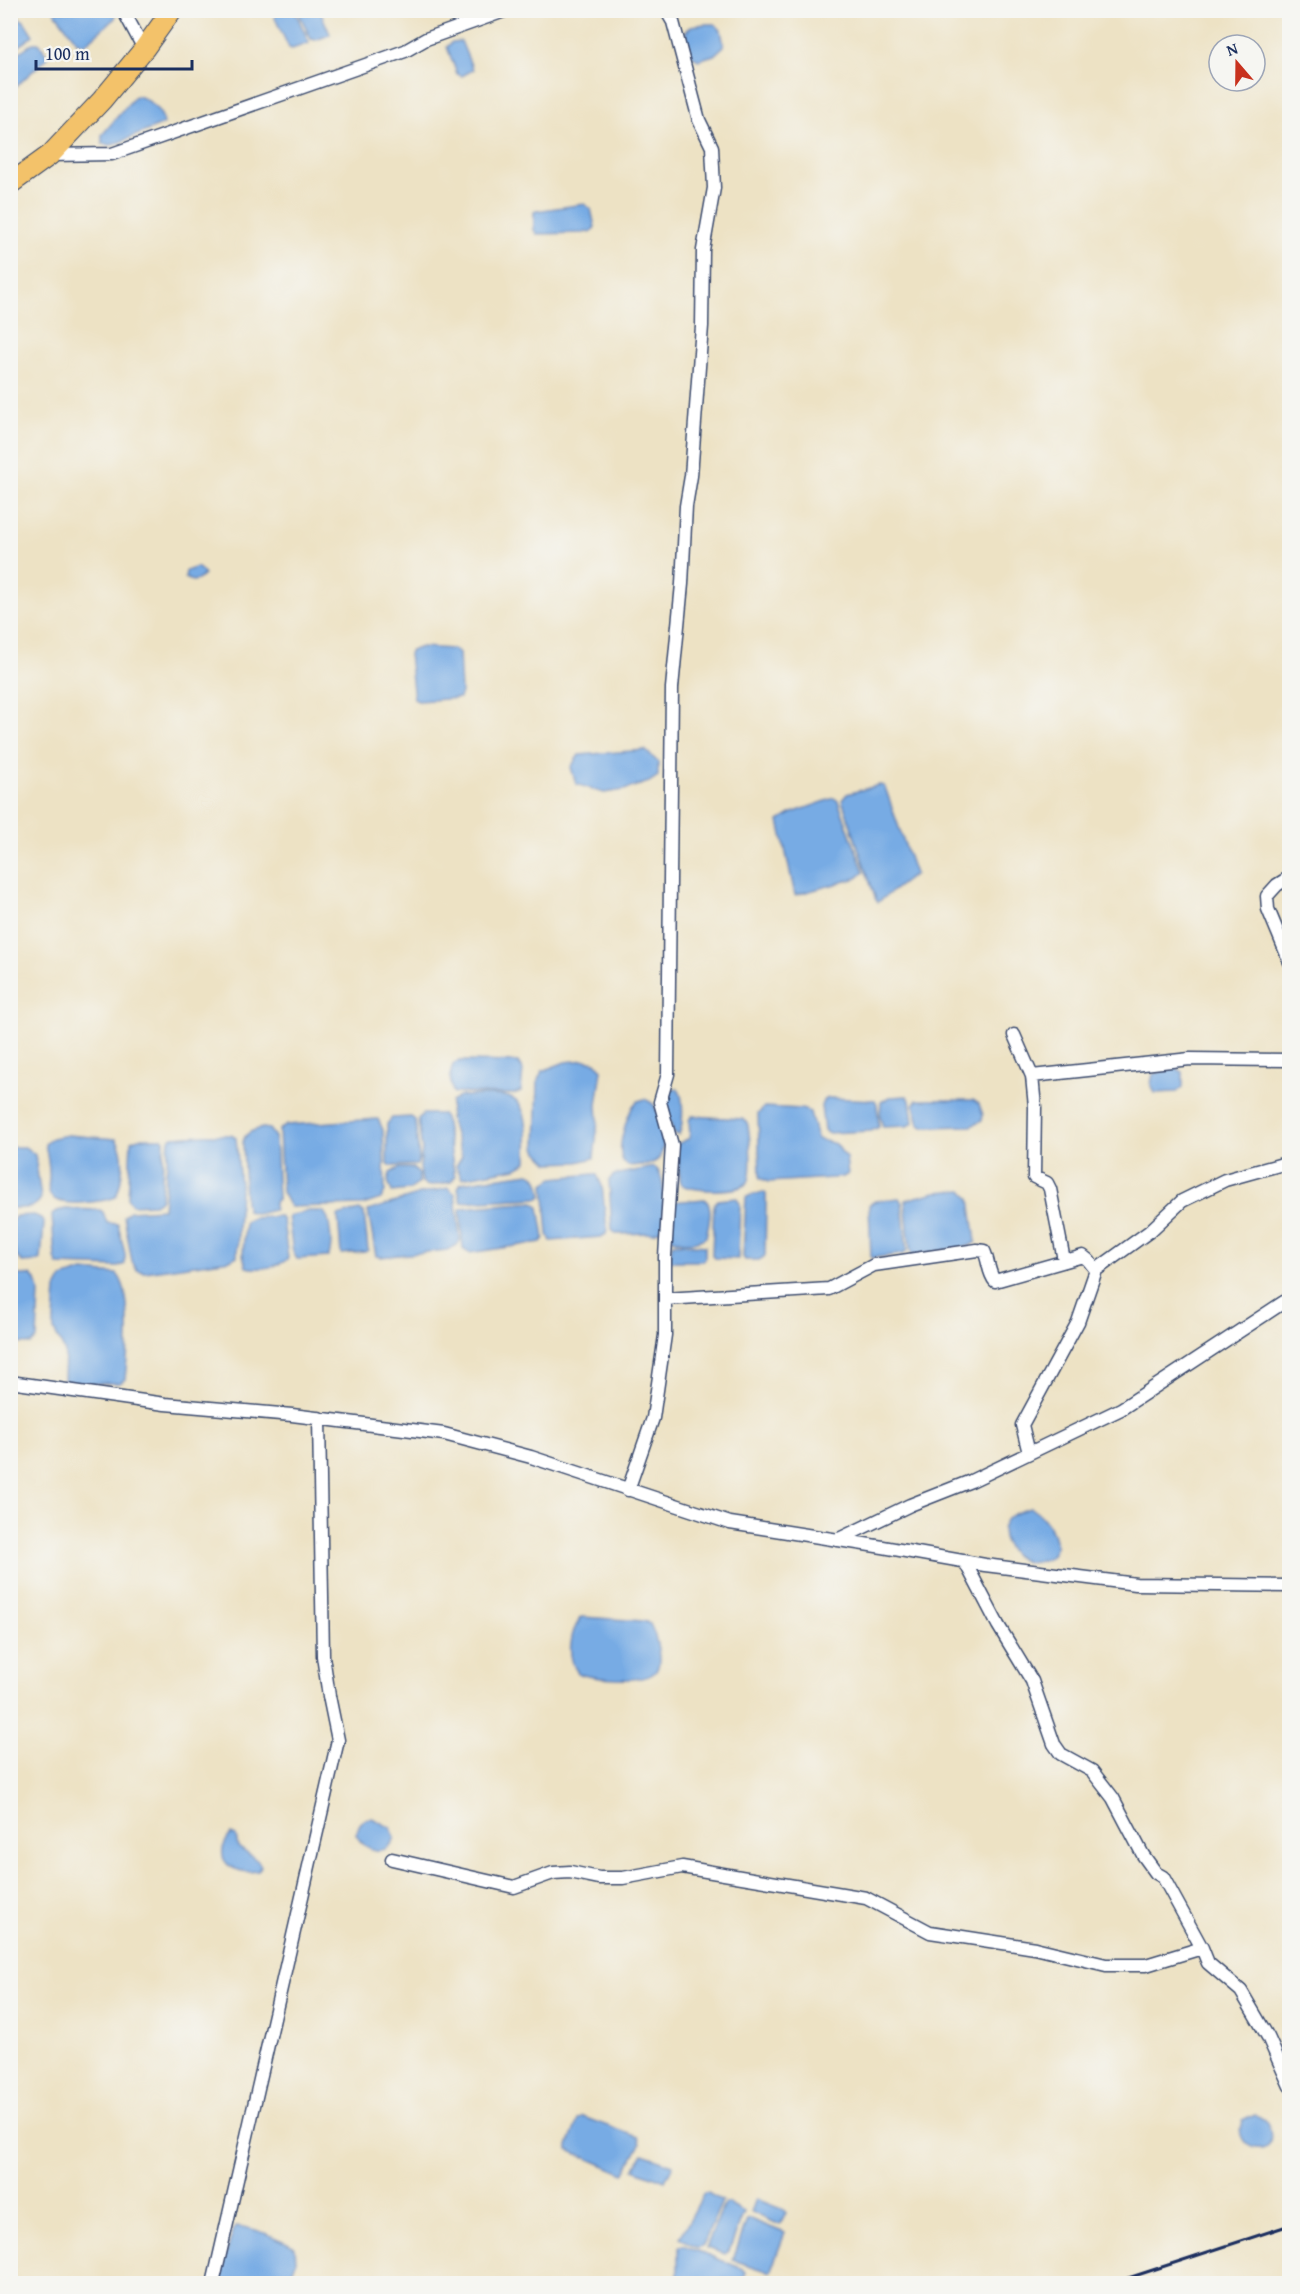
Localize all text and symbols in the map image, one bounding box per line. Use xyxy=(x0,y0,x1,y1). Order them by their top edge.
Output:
scale bar xyxy=(36,33,192,71)
north arrow xyxy=(1207,33,1267,93)
text: N xyxy=(1223,36,1241,62)
text: 100 m xyxy=(45,40,90,67)

